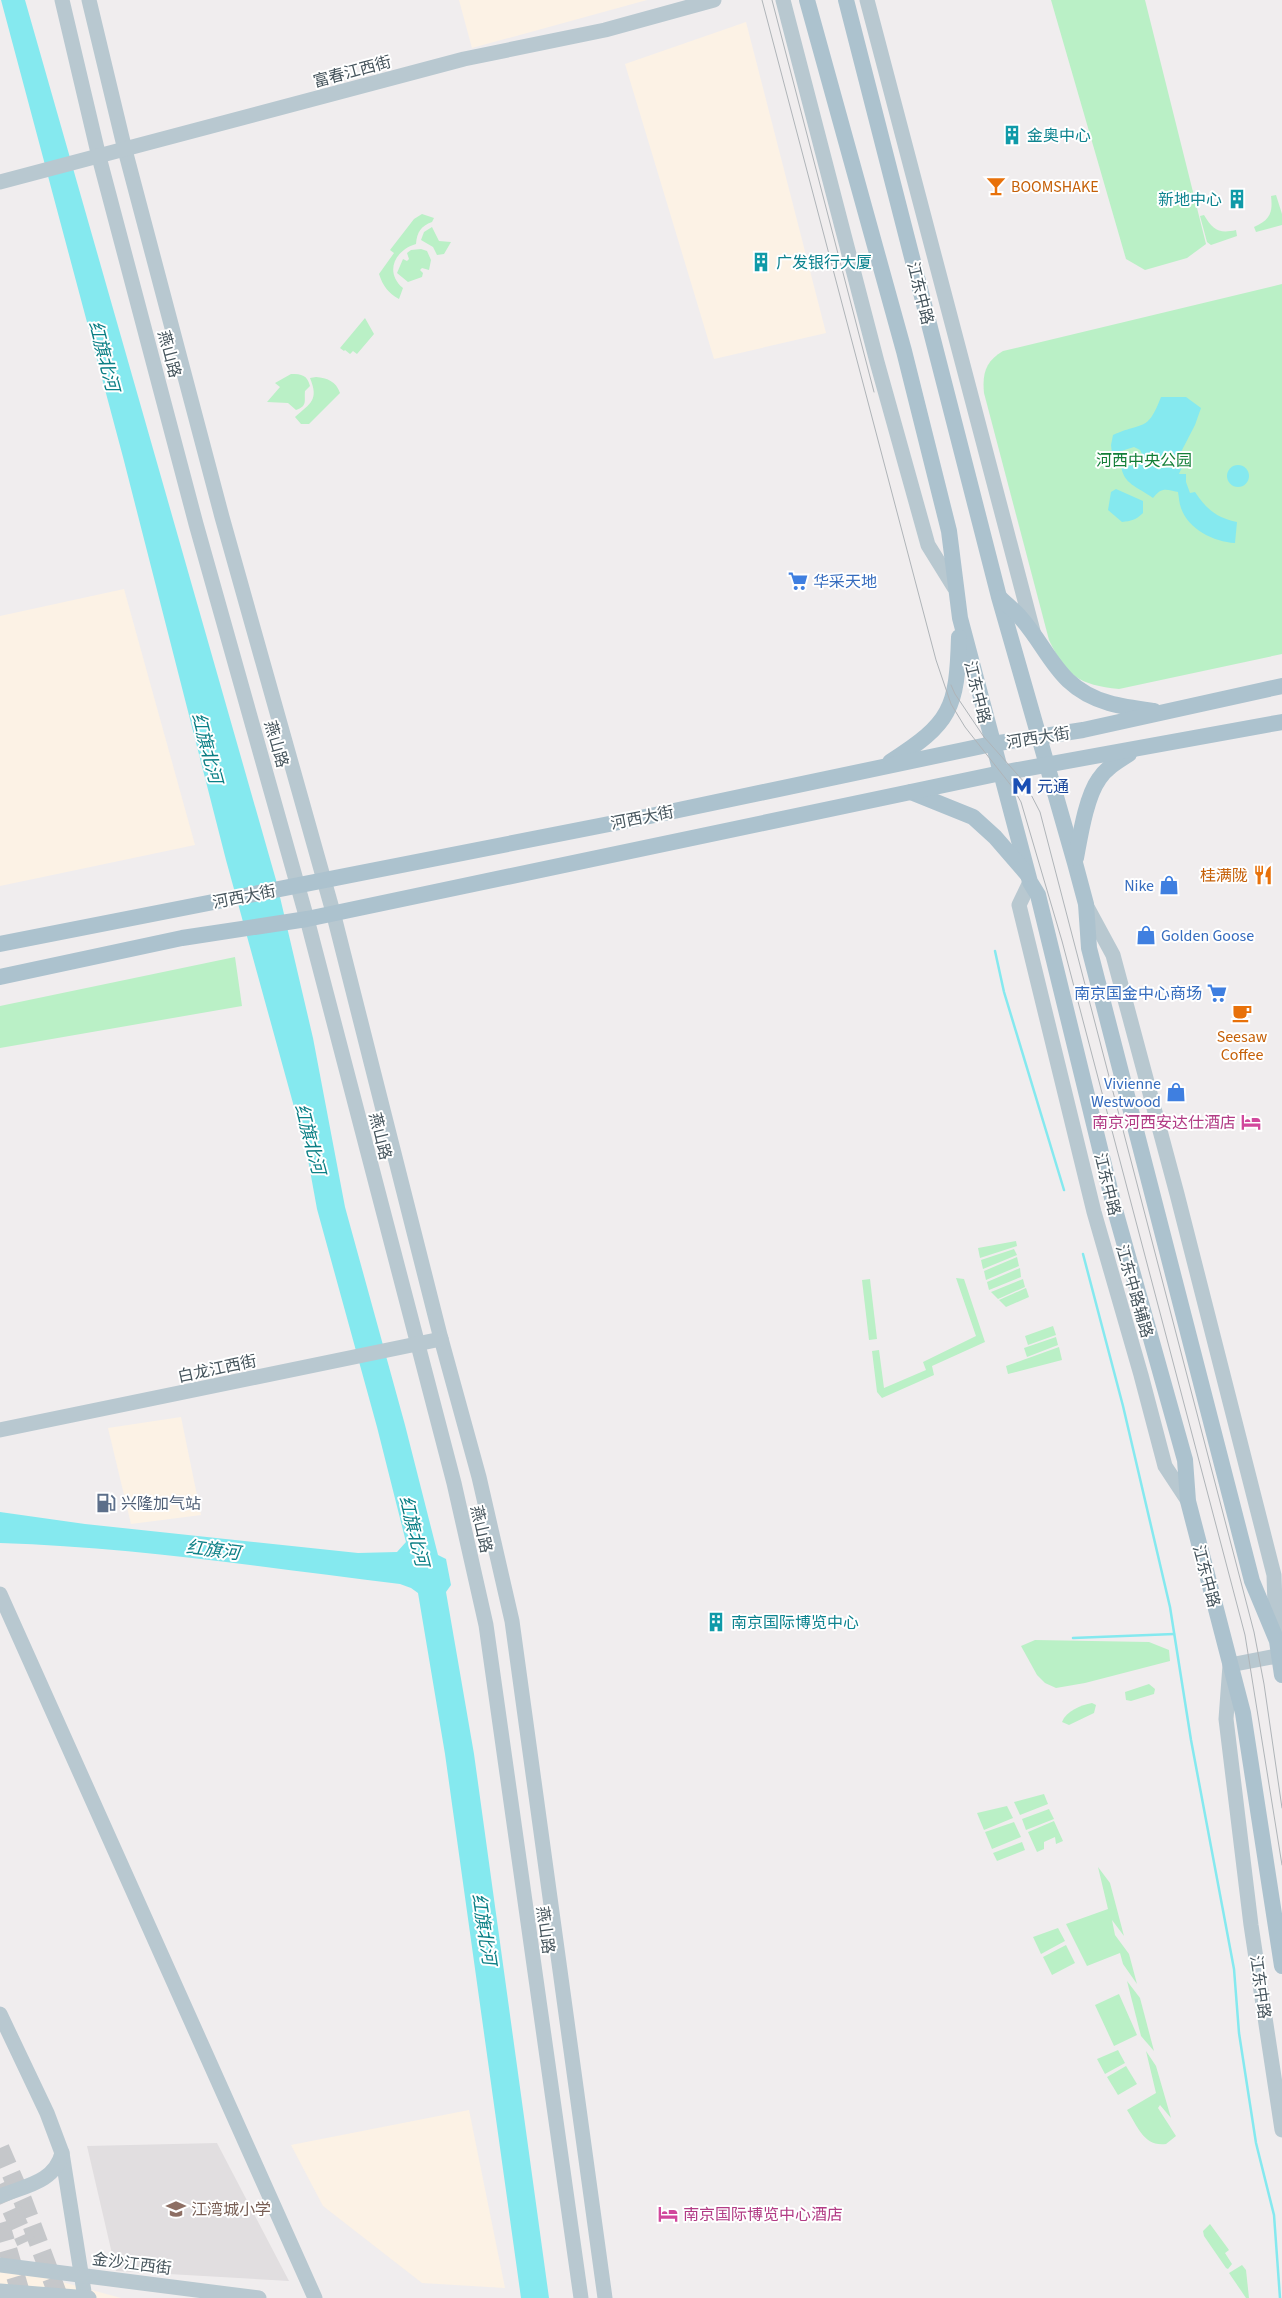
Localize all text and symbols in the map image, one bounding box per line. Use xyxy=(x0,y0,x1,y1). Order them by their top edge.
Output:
street label: 富春江西街 xyxy=(311,51,394,93)
building icon: 金奥中心 xyxy=(1001,124,1023,146)
place label: 金奥中心 xyxy=(1027,125,1091,147)
bar icon: BOOMSHAKE xyxy=(985,175,1007,197)
place label: BOOMSHAKE xyxy=(1011,176,1099,198)
building icon: 新地中心 xyxy=(1226,188,1248,210)
place label: 新地中心 xyxy=(1158,189,1222,211)
building icon: 广发银行大厦 xyxy=(750,251,772,273)
place label: 广发银行大厦 xyxy=(776,252,872,274)
street label: 江东中路 xyxy=(902,260,938,327)
water label: 红旗北河 xyxy=(82,318,126,397)
street label: 燕山路 xyxy=(152,328,186,380)
park label: 河西中央公园 xyxy=(1096,450,1192,472)
supermarket icon: 华采天地 xyxy=(787,570,809,592)
place label: 华采天地 xyxy=(813,571,877,593)
street label: 江东中路 xyxy=(959,659,995,726)
water label: 红旗北河 xyxy=(185,710,229,789)
street label: 燕山路 xyxy=(259,718,293,770)
street label: 河西大街 xyxy=(1005,722,1071,754)
metro station icon: 元通 xyxy=(1011,775,1033,797)
place label: 元通 xyxy=(1037,776,1069,798)
street label: 河西大街 xyxy=(609,801,676,835)
restaurant icon: 桂满陇 xyxy=(1252,864,1274,886)
place label: 桂满陇 xyxy=(1200,865,1248,887)
shop icon: Nike xyxy=(1158,874,1180,896)
place label: Nike xyxy=(1124,875,1154,897)
street label: 河西大街 xyxy=(211,880,278,914)
shop icon: Golden Goose xyxy=(1135,924,1157,946)
place label: Golden Goose xyxy=(1161,925,1254,947)
supermarket icon: 南京国金中心商场 xyxy=(1206,982,1228,1004)
place label: 南京国金中心商场 xyxy=(1074,983,1202,1005)
cafe icon: Seesaw Coffee xyxy=(1231,1002,1253,1024)
place label: Seesaw Coffee xyxy=(1217,1026,1268,1066)
place label: Vivienne Westwood xyxy=(1091,1073,1161,1113)
shop icon: Vivienne Westwood xyxy=(1165,1081,1187,1103)
water label: 红旗北河 xyxy=(288,1101,332,1180)
street label: 燕山路 xyxy=(364,1110,397,1162)
hotel icon: 南京河西安达仕酒店 xyxy=(1240,1111,1262,1133)
place label: 南京河西安达仕酒店 xyxy=(1092,1112,1236,1134)
street label: 江东中路 xyxy=(1089,1151,1125,1218)
street label: 江东中路辅路 xyxy=(1110,1242,1158,1340)
street label: 白龙江西街 xyxy=(176,1350,259,1388)
fuel station icon: 兴隆加气站 xyxy=(95,1492,117,1514)
place label: 兴隆加气站 xyxy=(121,1493,201,1515)
water label: 红旗北河 xyxy=(393,1493,435,1572)
street label: 燕山路 xyxy=(465,1503,497,1555)
water label: 红旗河 xyxy=(185,1535,244,1567)
street label: 江东中路 xyxy=(1187,1542,1225,1610)
building icon: 南京国际博览中心 xyxy=(705,1611,727,1633)
place label: 南京国际博览中心 xyxy=(731,1612,859,1634)
water label: 红旗北河 xyxy=(466,1892,502,1970)
street label: 燕山路 xyxy=(531,1905,559,1955)
street label: 江东中路 xyxy=(1245,1954,1275,2020)
school or university icon: 江湾城小学 xyxy=(165,2198,187,2220)
place label: 江湾城小学 xyxy=(191,2199,271,2221)
hotel icon: 南京国际博览中心酒店 xyxy=(657,2203,679,2225)
place label: 南京国际博览中心酒店 xyxy=(683,2204,843,2226)
street label: 金沙江西街 xyxy=(91,2248,173,2280)

